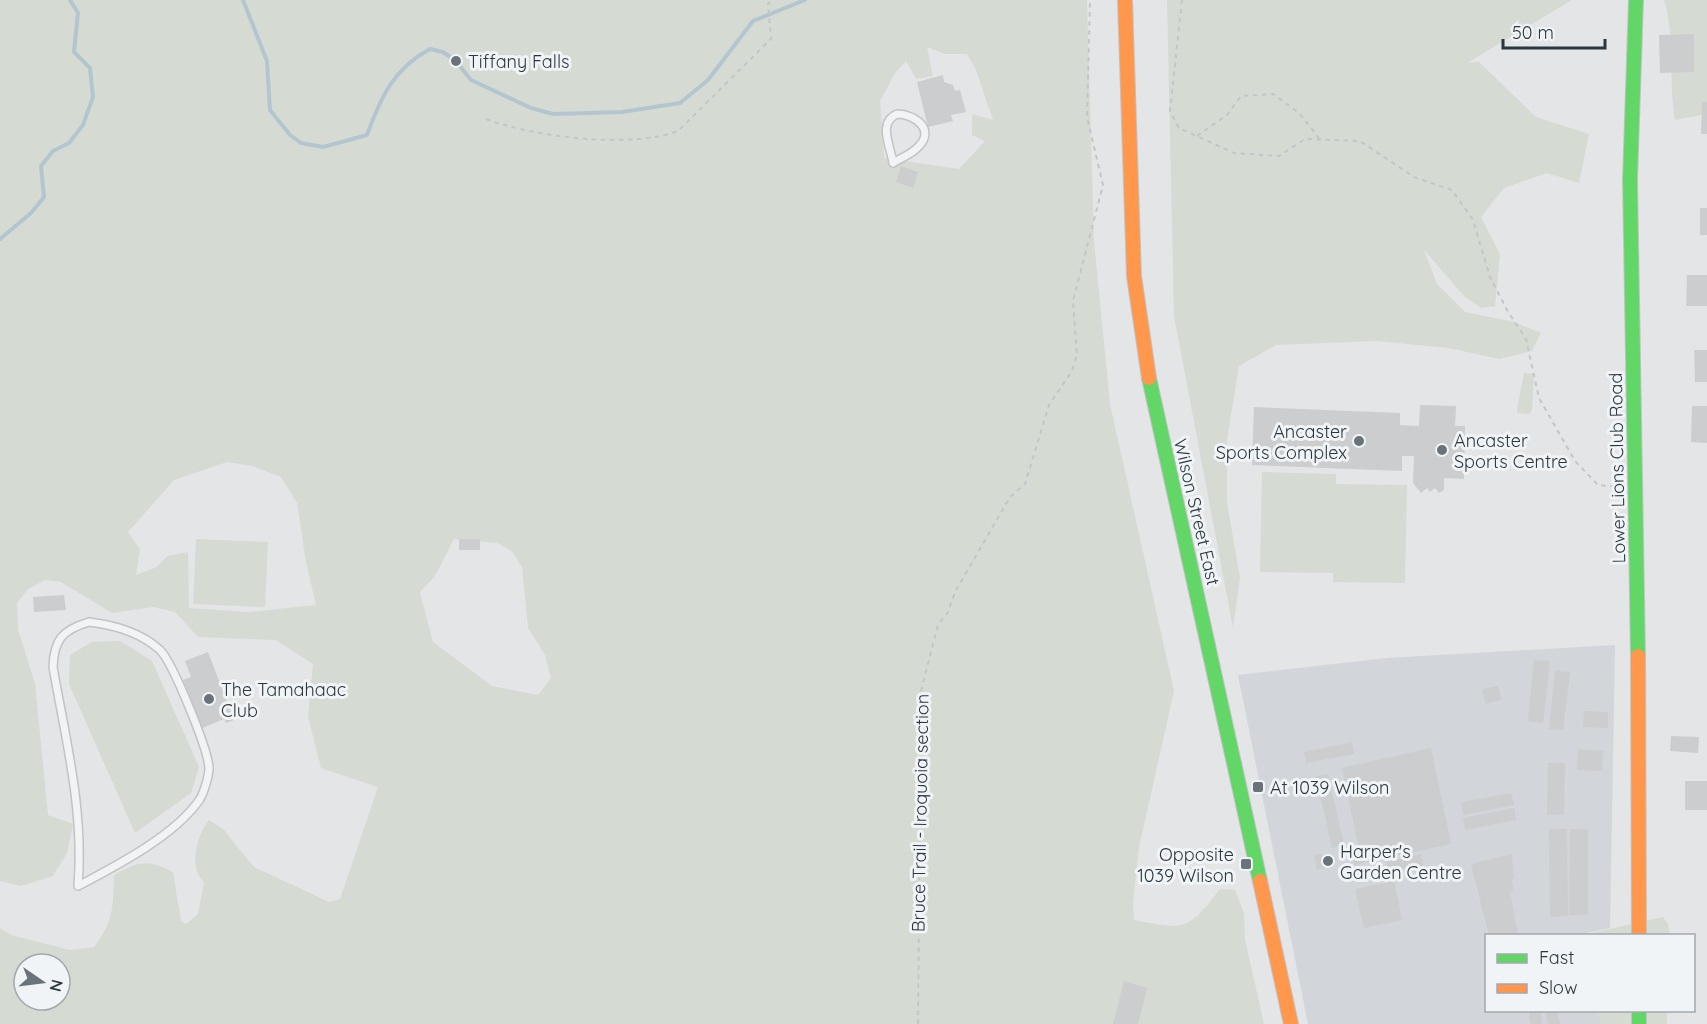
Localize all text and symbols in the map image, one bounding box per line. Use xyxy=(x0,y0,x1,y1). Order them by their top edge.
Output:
scale bar xyxy=(1503,12,1605,50)
text: 50 m xyxy=(1512,21,1554,44)
place label: Tiffany Falls xyxy=(468,50,570,73)
marker: Tiffany Falls xyxy=(449,54,463,68)
street label: Lower Lions Club Road xyxy=(1604,373,1630,563)
place label: Ancaster Sports Complex xyxy=(1216,420,1347,464)
place label: Ancaster Sports Centre xyxy=(1454,429,1568,473)
marker: Ancaster Sports Complex xyxy=(1352,434,1366,448)
street label: Wilson Street East xyxy=(1169,436,1225,588)
marker: Ancaster Sports Centre xyxy=(1435,443,1449,457)
place label: The Tamahaac Club xyxy=(221,678,346,722)
marker: The Tamahaac Club xyxy=(202,692,216,706)
street label: Bruce Trail - Iroquoia section xyxy=(906,694,934,932)
place label: At 1039 Wilson xyxy=(1270,776,1389,799)
marker: At 1039 Wilson xyxy=(1251,780,1265,794)
place label: Harper's Garden Centre xyxy=(1340,840,1462,884)
place label: Opposite 1039 Wilson xyxy=(1137,843,1234,887)
marker: Harper's Garden Centre xyxy=(1321,854,1335,868)
marker: Opposite 1039 Wilson xyxy=(1239,857,1253,871)
legend xyxy=(1485,934,1695,1012)
text: Fast xyxy=(1539,946,1574,969)
north arrow xyxy=(12,952,72,1012)
text: Slow xyxy=(1539,976,1577,999)
text: N xyxy=(45,978,68,994)

